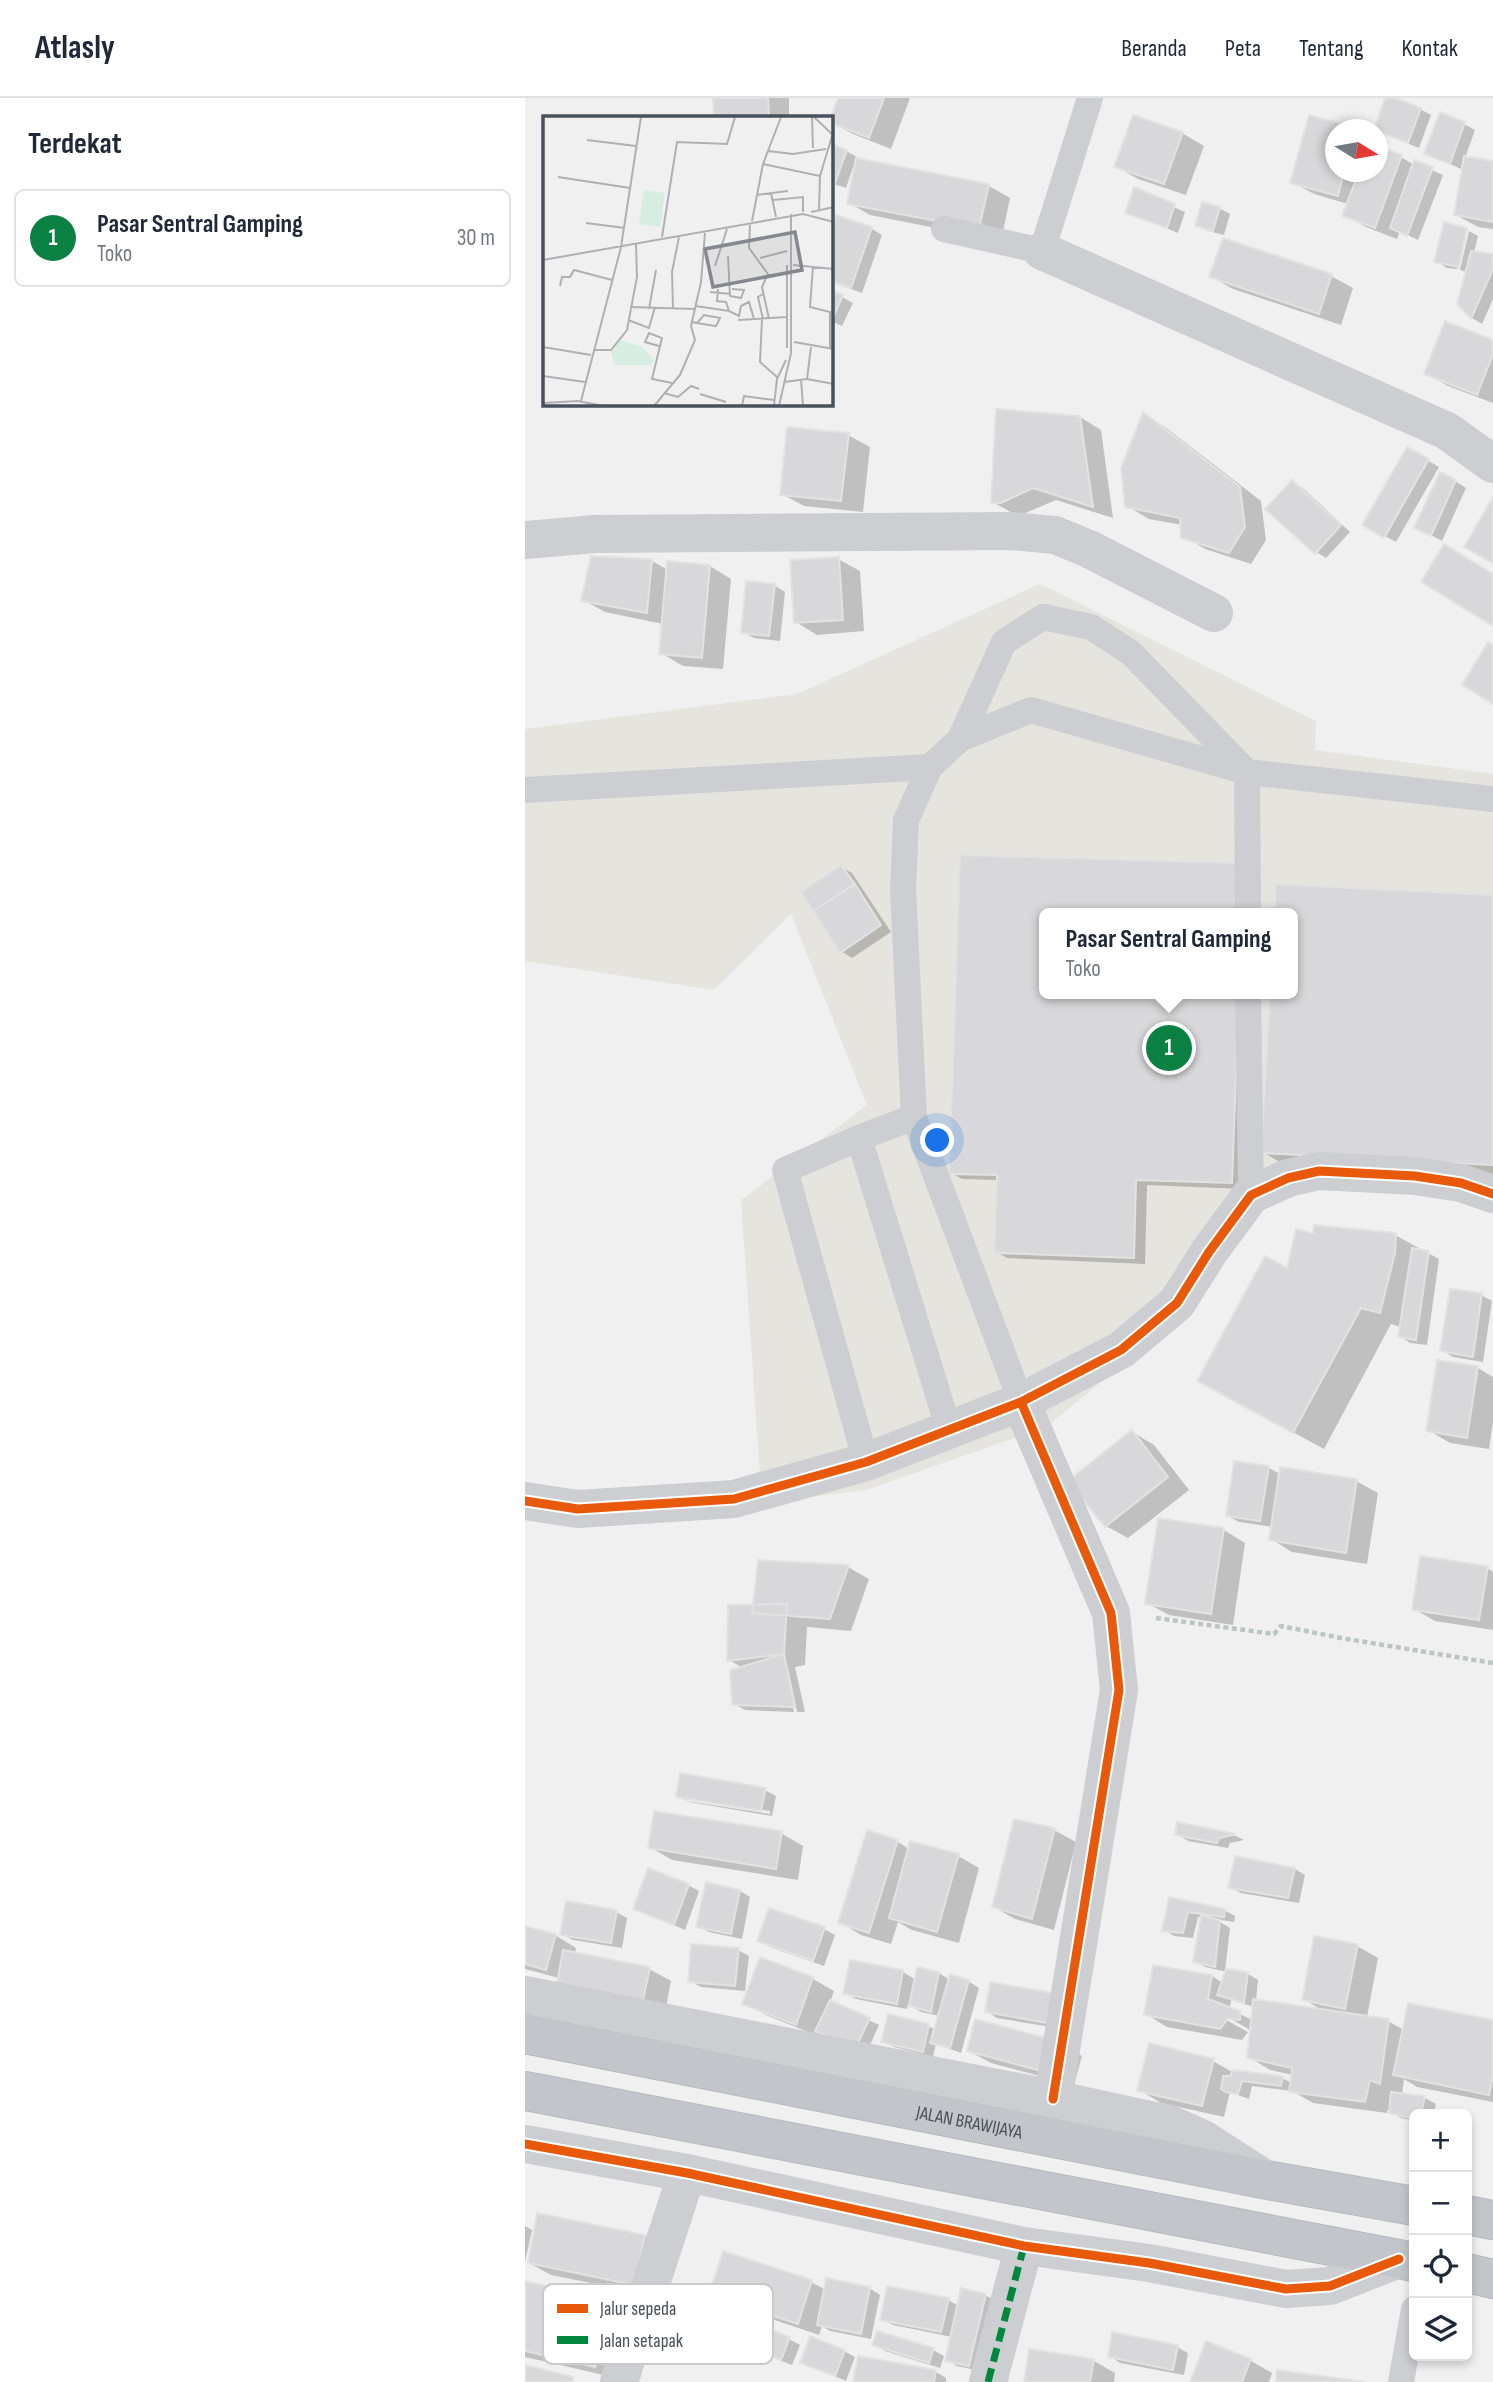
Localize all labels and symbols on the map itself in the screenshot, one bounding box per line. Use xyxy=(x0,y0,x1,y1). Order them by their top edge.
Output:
inset map xyxy=(543,116,833,406)
north arrow xyxy=(1325,119,1388,182)
pin: 1 xyxy=(1146,1022,1192,1074)
your location xyxy=(920,1123,954,1157)
street label: JALAN BRAWIJAYA xyxy=(913,2101,1025,2145)
legend xyxy=(543,2284,773,2364)
text: Jalur sepeda xyxy=(599,2298,676,2321)
text: Jalan setapak xyxy=(599,2330,684,2353)

